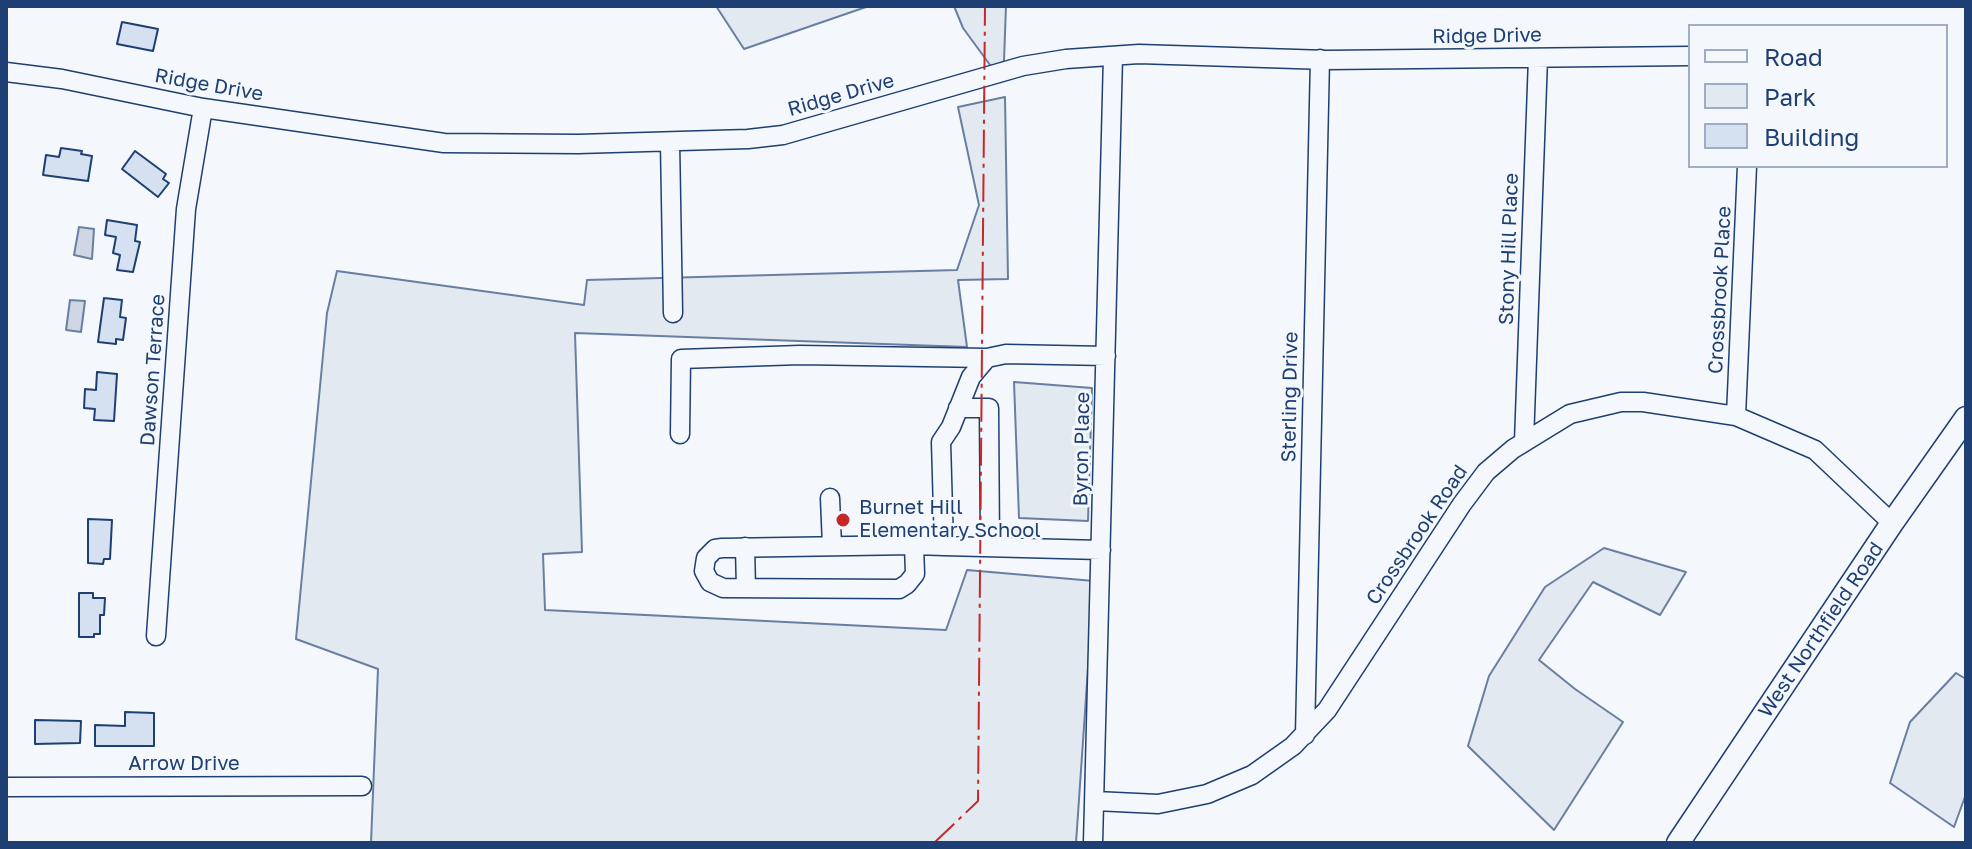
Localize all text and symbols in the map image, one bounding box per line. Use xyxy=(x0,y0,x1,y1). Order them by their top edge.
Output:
street label: Ridge Drive xyxy=(1432,23,1542,49)
legend xyxy=(1688,24,1948,168)
text: Road xyxy=(1764,42,1823,71)
street label: Ridge Drive xyxy=(153,64,265,106)
street label: Ridge Drive xyxy=(785,68,897,122)
text: Park xyxy=(1764,82,1816,111)
text: Building xyxy=(1764,122,1859,151)
street label: Stony Hill Place xyxy=(1494,173,1524,325)
street label: Crossbrook Place xyxy=(1704,206,1736,374)
street label: Dawson Terrace xyxy=(136,293,170,447)
street label: Sterling Drive xyxy=(1277,331,1303,463)
street label: Byron Place xyxy=(1069,391,1095,507)
street label: Crossbrook Road xyxy=(1361,460,1473,610)
place label: Burnet Hill Elementary School xyxy=(859,496,1041,543)
marker: Burnet Hill Elementary School xyxy=(834,511,852,529)
street label: West Northfield Road xyxy=(1753,538,1889,722)
street label: Arrow Drive xyxy=(128,752,240,776)

